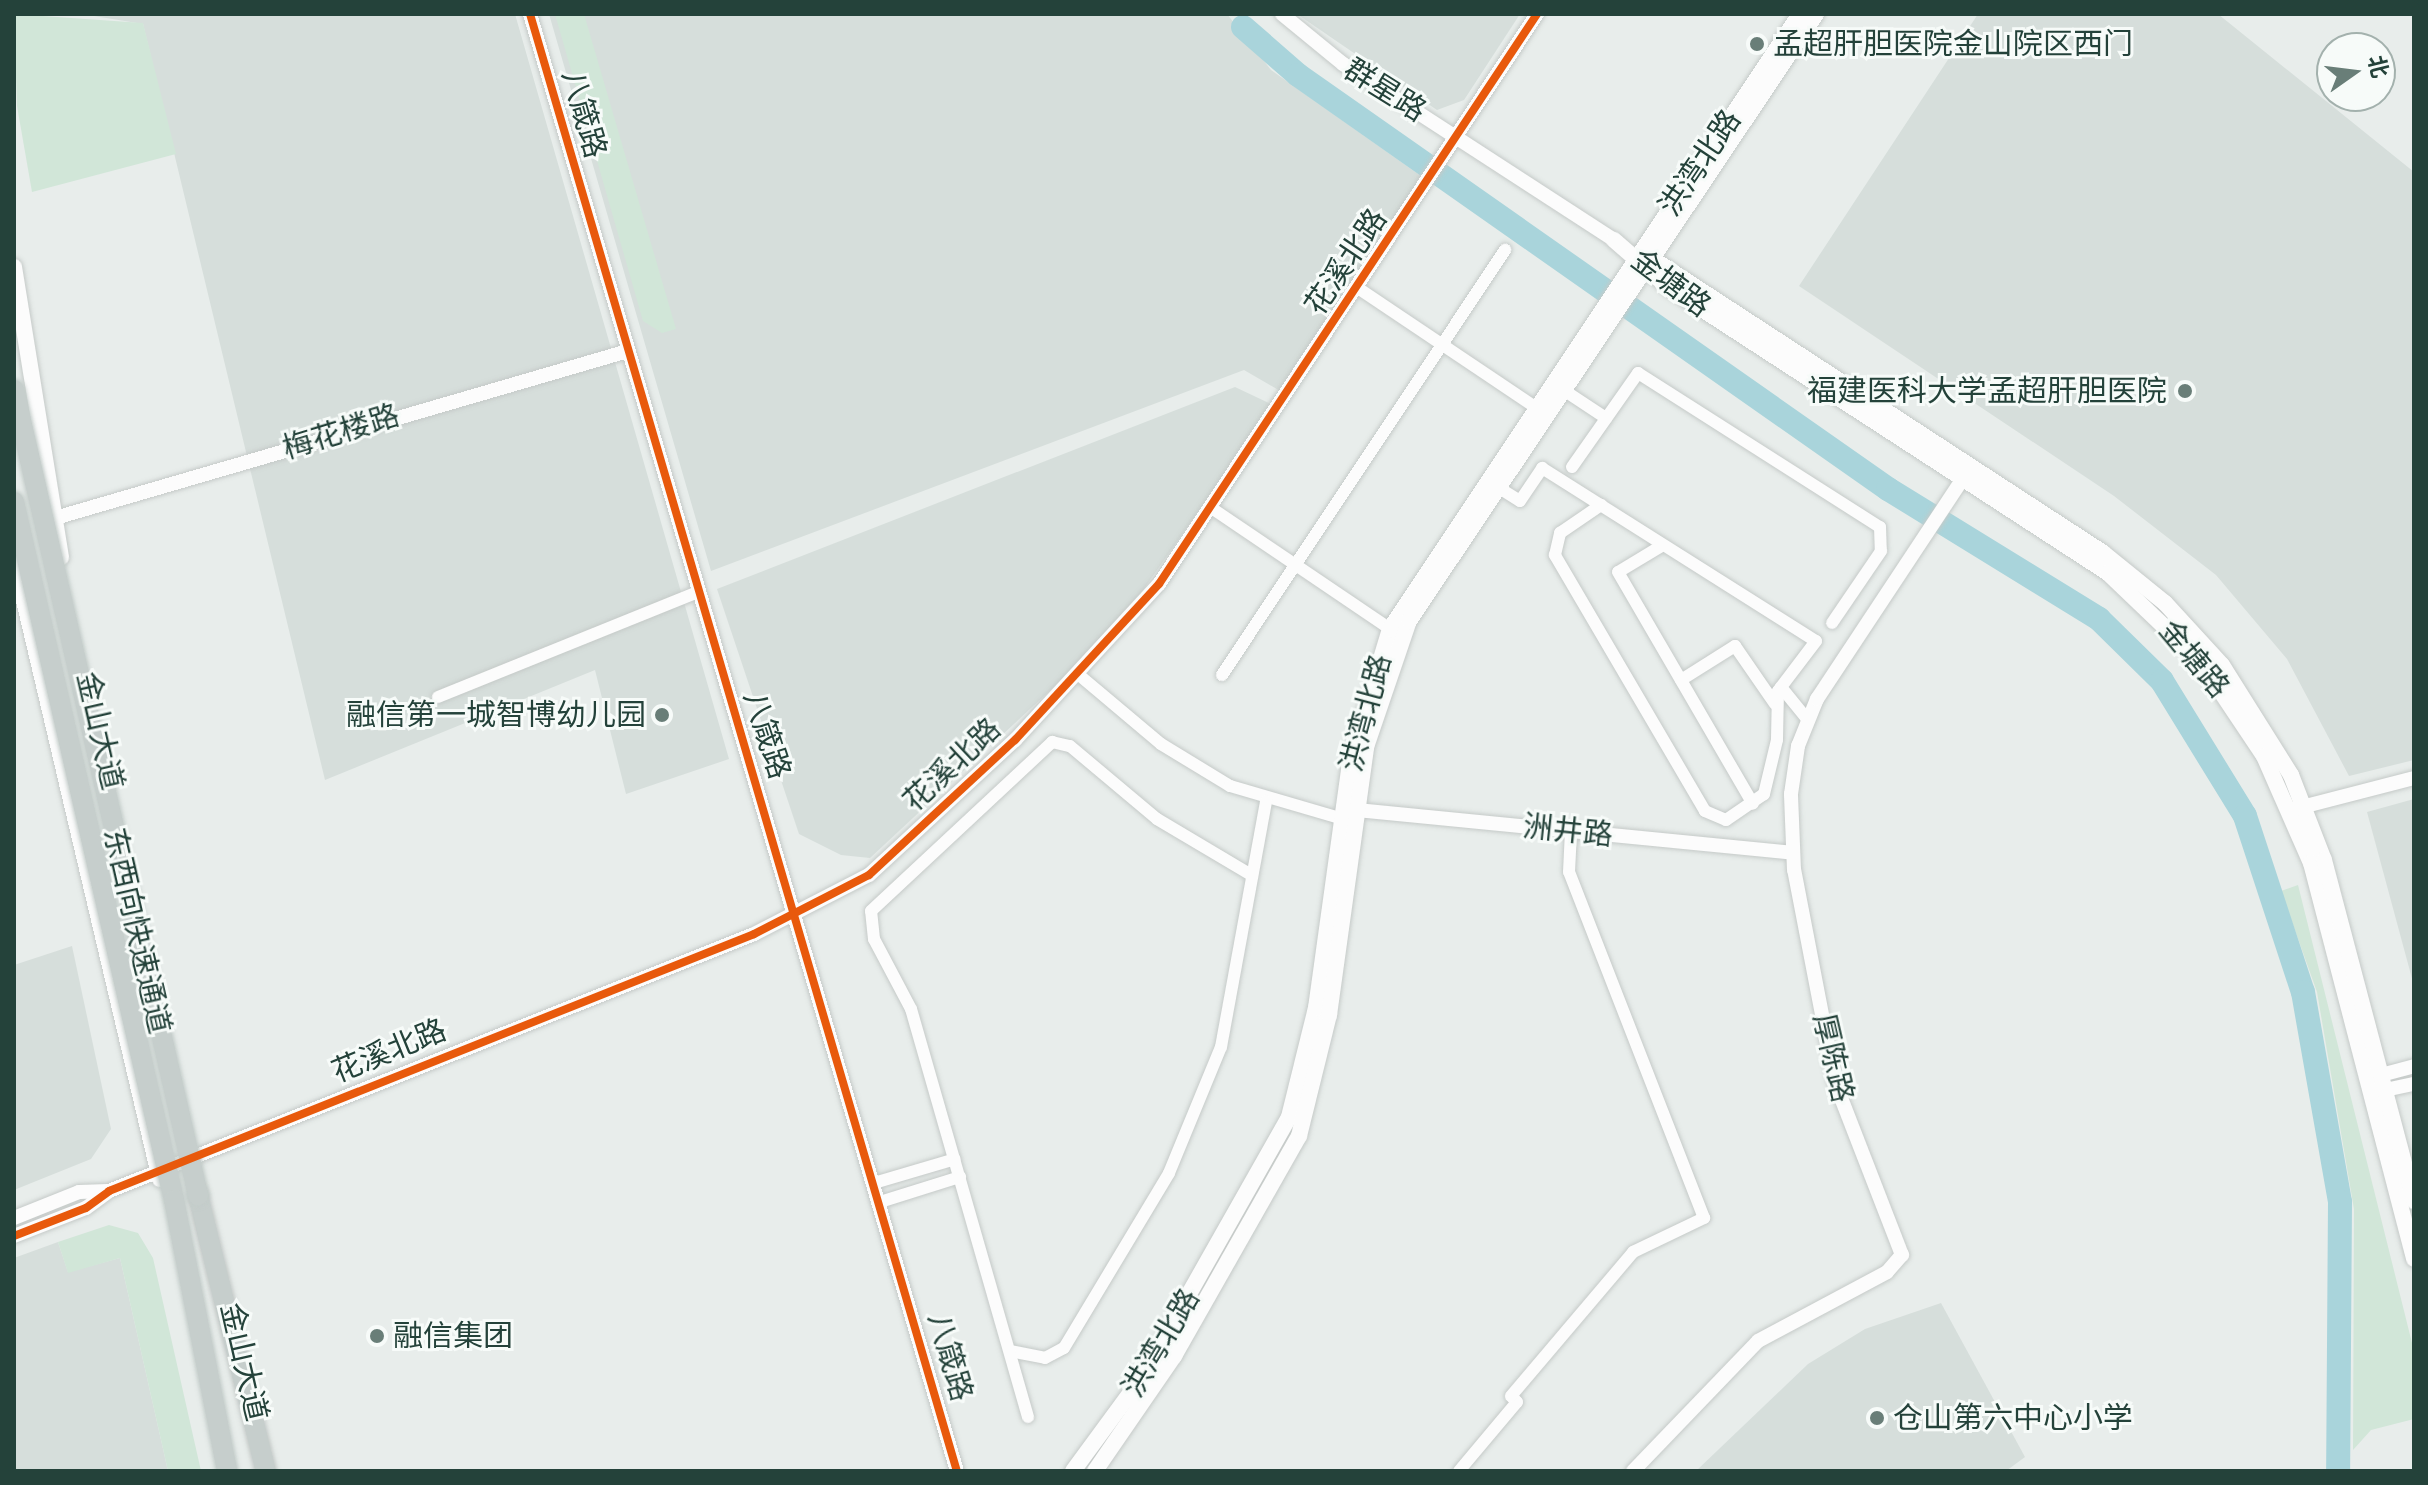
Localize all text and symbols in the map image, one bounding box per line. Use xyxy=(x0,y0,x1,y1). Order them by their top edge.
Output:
place label: 孟超肝胆医院金山院区西门 xyxy=(1773,26,2133,62)
north arrow xyxy=(2316,32,2396,112)
marker: 孟超肝胆医院金山院区西门 xyxy=(1748,35,1766,53)
street label: 群星路 xyxy=(1337,51,1433,129)
text: 北 xyxy=(2362,53,2394,80)
street label: 八箴路 xyxy=(554,66,614,162)
street label: 洪湾北路 xyxy=(1652,103,1748,223)
street label: 花溪北路 xyxy=(1298,202,1394,322)
street label: 金塘路 xyxy=(1624,242,1718,324)
place label: 福建医科大学孟超肝胆医院 xyxy=(1807,373,2167,409)
marker: 福建医科大学孟超肝胆医院 xyxy=(2174,380,2196,402)
street label: 梅花楼路 xyxy=(278,397,404,467)
street label: 金塘路 xyxy=(2151,613,2237,705)
street label: 洪湾北路 xyxy=(1333,650,1399,776)
street label: 金山大道 xyxy=(69,668,131,794)
street label: 八箴路 xyxy=(736,687,798,783)
place label: 融信第一城智博幼儿园 xyxy=(346,697,646,733)
marker: 融信第一城智博幼儿园 xyxy=(653,706,671,724)
street label: 花溪北路 xyxy=(896,711,1008,819)
street label: 洲井路 xyxy=(1521,808,1615,854)
street label: 东西向快速通道 xyxy=(96,825,178,1037)
street label: 厚陈路 xyxy=(1805,1010,1861,1106)
street label: 花溪北路 xyxy=(327,1012,451,1090)
street label: 洪湾北路 xyxy=(1115,1282,1207,1404)
street label: 金山大道 xyxy=(213,1299,275,1425)
street label: 八箴路 xyxy=(920,1309,980,1405)
place label: 融信集团 xyxy=(393,1318,513,1354)
marker: 融信集团 xyxy=(368,1327,386,1345)
place label: 仓山第六中心小学 xyxy=(1893,1400,2133,1436)
marker: 仓山第六中心小学 xyxy=(1868,1409,1886,1427)

